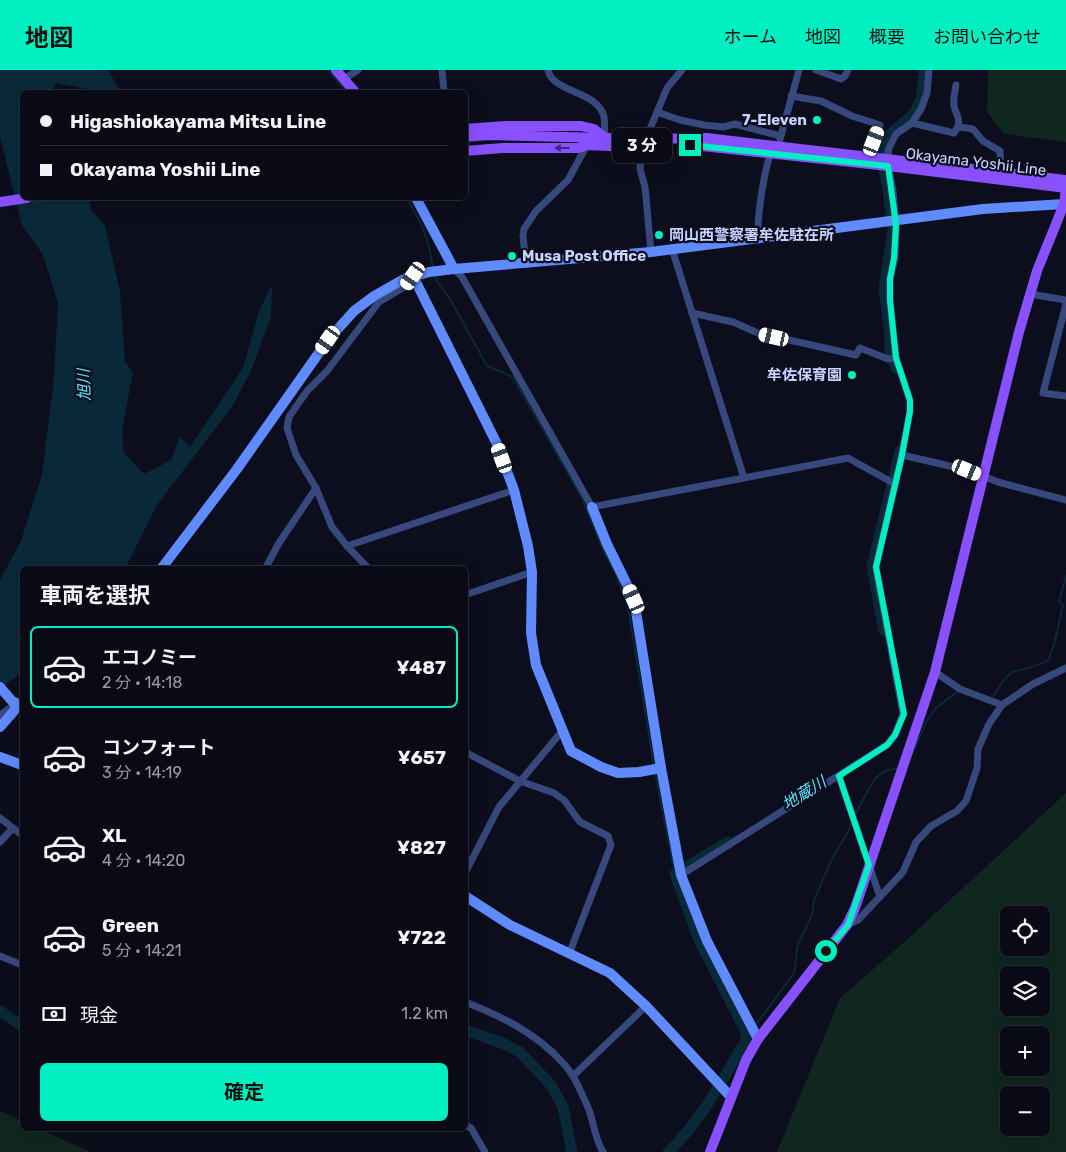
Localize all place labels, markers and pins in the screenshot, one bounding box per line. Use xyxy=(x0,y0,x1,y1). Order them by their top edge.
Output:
place label: 7-Eleven xyxy=(742,111,807,129)
marker: 7-Eleven xyxy=(811,114,823,126)
place label: 岡山西警察署牟佐駐在所 xyxy=(669,226,834,244)
marker: 岡山西警察署牟佐駐在所 xyxy=(653,229,665,241)
place label: Musa Post Office xyxy=(522,247,646,265)
marker: Musa Post Office xyxy=(506,250,518,262)
place label: 牟佐保育園 xyxy=(767,366,842,384)
marker: 牟佐保育園 xyxy=(846,369,858,381)

